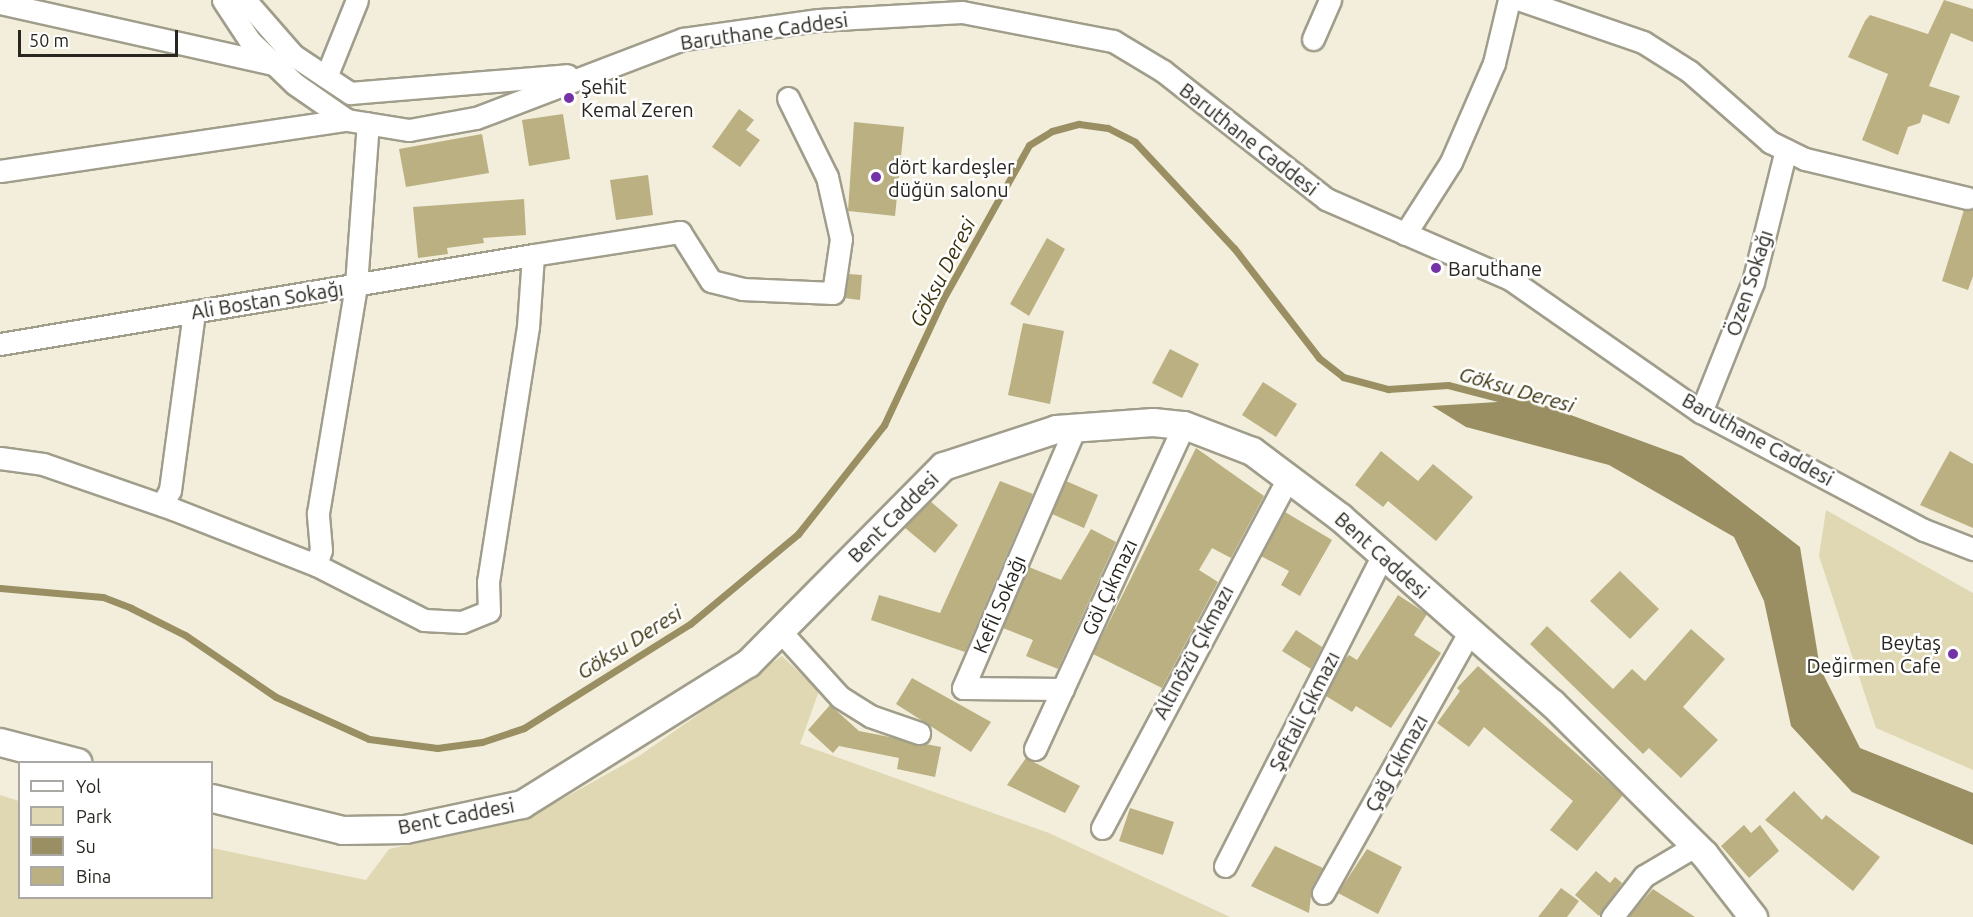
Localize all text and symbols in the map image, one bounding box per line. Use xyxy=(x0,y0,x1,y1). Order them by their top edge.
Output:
street label: Baruthane Caddesi xyxy=(679,7,849,55)
scale bar xyxy=(21,18,182,56)
text: 50 m xyxy=(29,30,69,50)
place label: Şehit Kemal Zeren xyxy=(581,74,694,121)
street label: Baruthane Caddesi xyxy=(1175,77,1323,201)
marker: Şehit Kemal Zeren xyxy=(562,91,576,105)
place label: dört kardeşler düğün salonu xyxy=(888,154,1015,201)
marker: dört kardeşler düğün salonu xyxy=(869,170,883,184)
water label: Göksu Deresi xyxy=(904,213,980,331)
street label: Özen Sokağı xyxy=(1721,227,1777,339)
place label: Baruthane xyxy=(1448,256,1542,280)
marker: Baruthane xyxy=(1429,261,1443,275)
street label: Ali Bostan Sokağı xyxy=(189,276,345,324)
water label: Göksu Deresi xyxy=(1456,360,1578,418)
street label: Baruthane Caddesi xyxy=(1678,388,1838,490)
street label: Bent Caddesi xyxy=(843,467,943,567)
street label: Bent Caddesi xyxy=(1330,507,1434,603)
street label: Göl Çıkmazı xyxy=(1076,535,1142,639)
street label: Kefil Sokağı xyxy=(968,551,1030,657)
street label: Altınözü Çıkmazı xyxy=(1148,581,1238,723)
water label: Göksu Deresi xyxy=(572,600,686,684)
place label: Beytaş Değirmen Cafe xyxy=(1806,630,1941,677)
street label: Şeftali Çıkmazı xyxy=(1264,647,1344,775)
marker: Beytaş Değirmen Cafe xyxy=(1946,647,1960,661)
street label: Çağ Çıkmazı xyxy=(1359,710,1433,816)
legend xyxy=(18,761,213,899)
text: Yol xyxy=(76,776,101,796)
street label: Bent Caddesi xyxy=(396,793,516,839)
text: Park xyxy=(76,806,112,826)
text: Su xyxy=(76,836,96,856)
text: Bina xyxy=(76,866,111,886)

